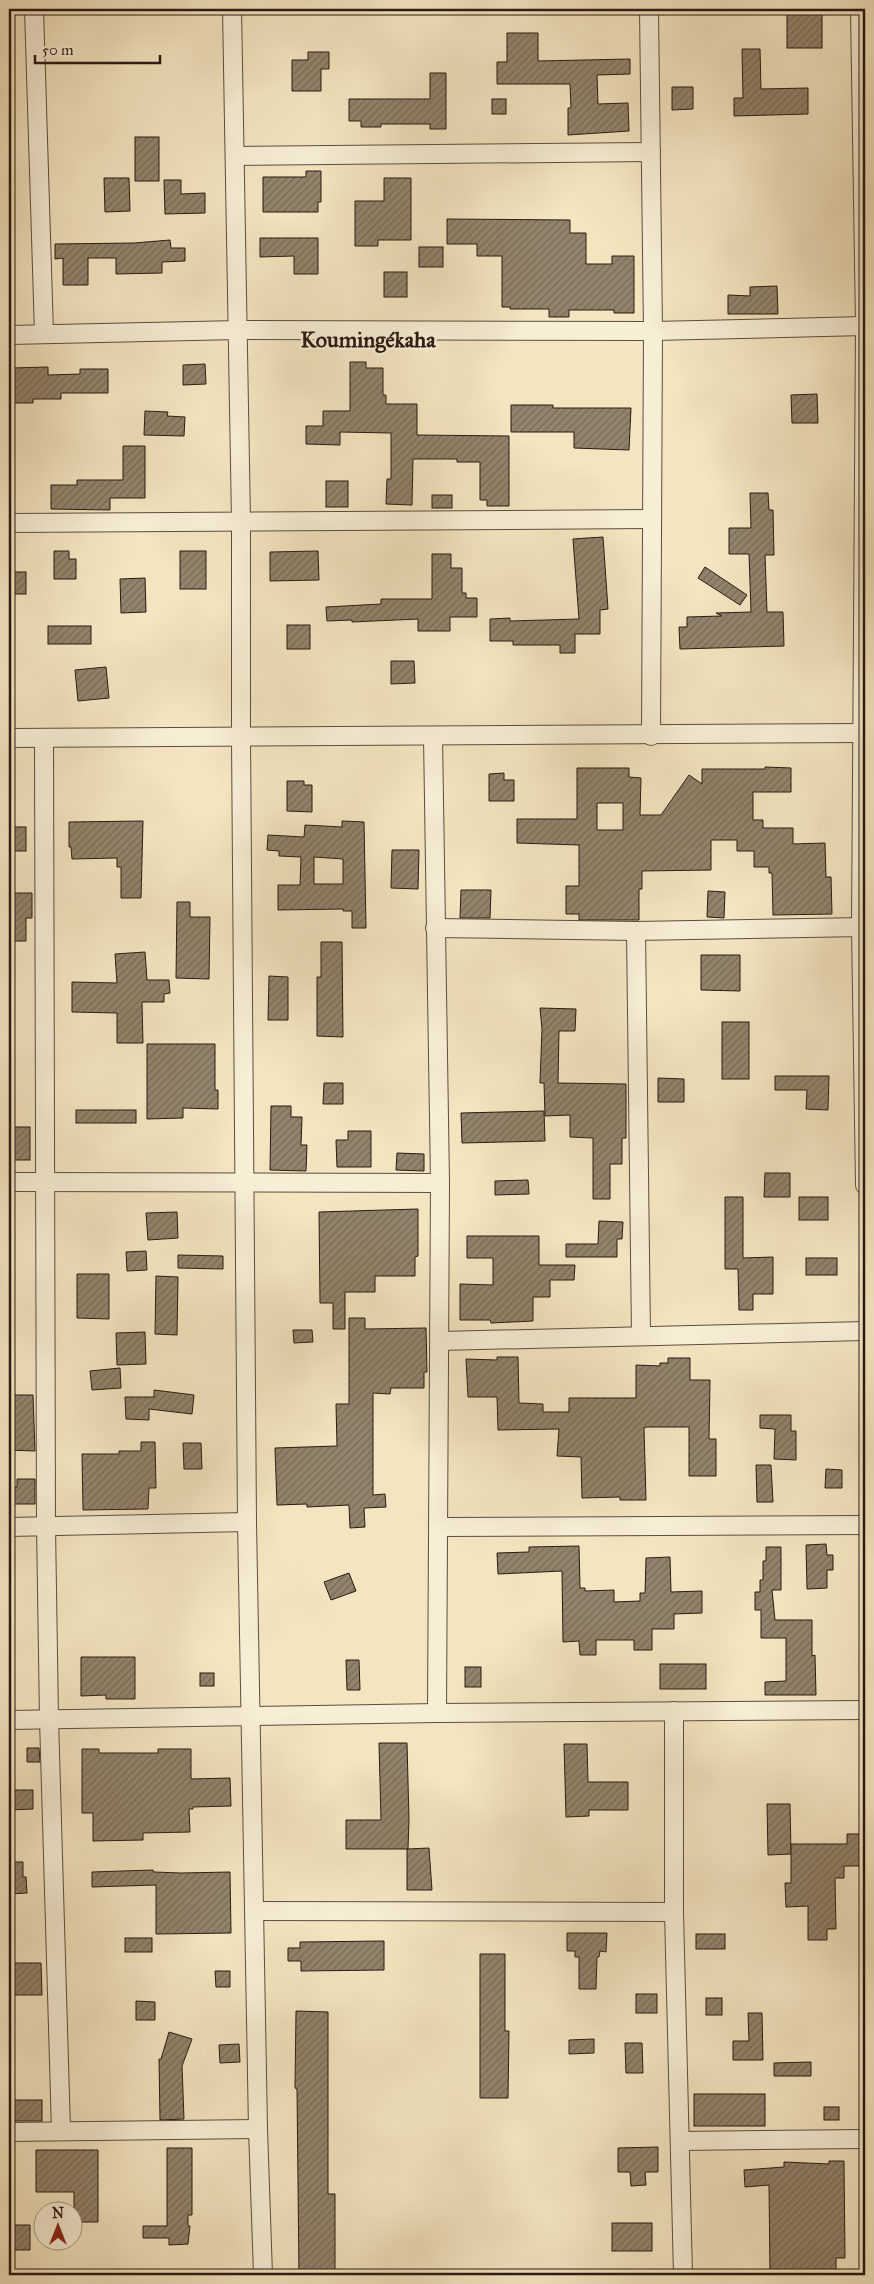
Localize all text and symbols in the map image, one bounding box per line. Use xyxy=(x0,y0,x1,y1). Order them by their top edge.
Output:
scale bar xyxy=(35,32,160,64)
text: 50 m xyxy=(42,41,74,59)
district label: Koumingékaha xyxy=(300,326,436,353)
north arrow xyxy=(32,2202,82,2252)
text: N xyxy=(52,2205,64,2222)

